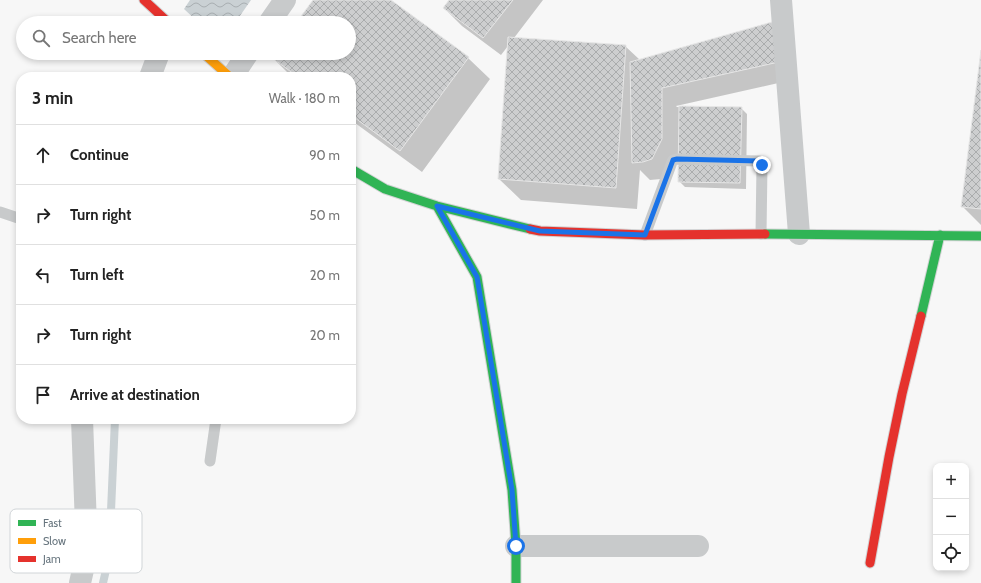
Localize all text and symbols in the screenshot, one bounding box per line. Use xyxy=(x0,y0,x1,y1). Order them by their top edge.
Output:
search box xyxy=(16,16,356,60)
icon: search xyxy=(30,27,52,49)
text: Search here xyxy=(62,29,137,47)
text: 3 min xyxy=(32,88,73,108)
text: Walk · 180 m xyxy=(269,90,340,106)
icon: ahead xyxy=(32,144,54,166)
text: Continue xyxy=(70,146,129,164)
text: 90 m xyxy=(309,147,340,163)
route end xyxy=(753,156,771,174)
icon: right xyxy=(32,204,54,226)
text: Turn right xyxy=(70,206,131,224)
text: 50 m xyxy=(310,207,340,223)
icon: left xyxy=(32,264,54,286)
text: Turn left xyxy=(70,266,124,284)
text: 20 m xyxy=(310,267,340,283)
icon: right xyxy=(32,324,54,346)
text: Turn right xyxy=(70,326,131,344)
text: 20 m xyxy=(310,327,340,343)
icon: arrive xyxy=(32,384,54,406)
text: Arrive at destination xyxy=(70,386,200,404)
map controls xyxy=(933,463,969,571)
button: + xyxy=(933,463,969,499)
button: − xyxy=(933,499,969,535)
legend xyxy=(10,509,142,573)
text: Fast xyxy=(43,516,62,530)
text: Slow xyxy=(43,534,66,548)
button: locate xyxy=(933,535,969,571)
route start xyxy=(507,537,525,555)
text: Jam xyxy=(42,552,61,566)

